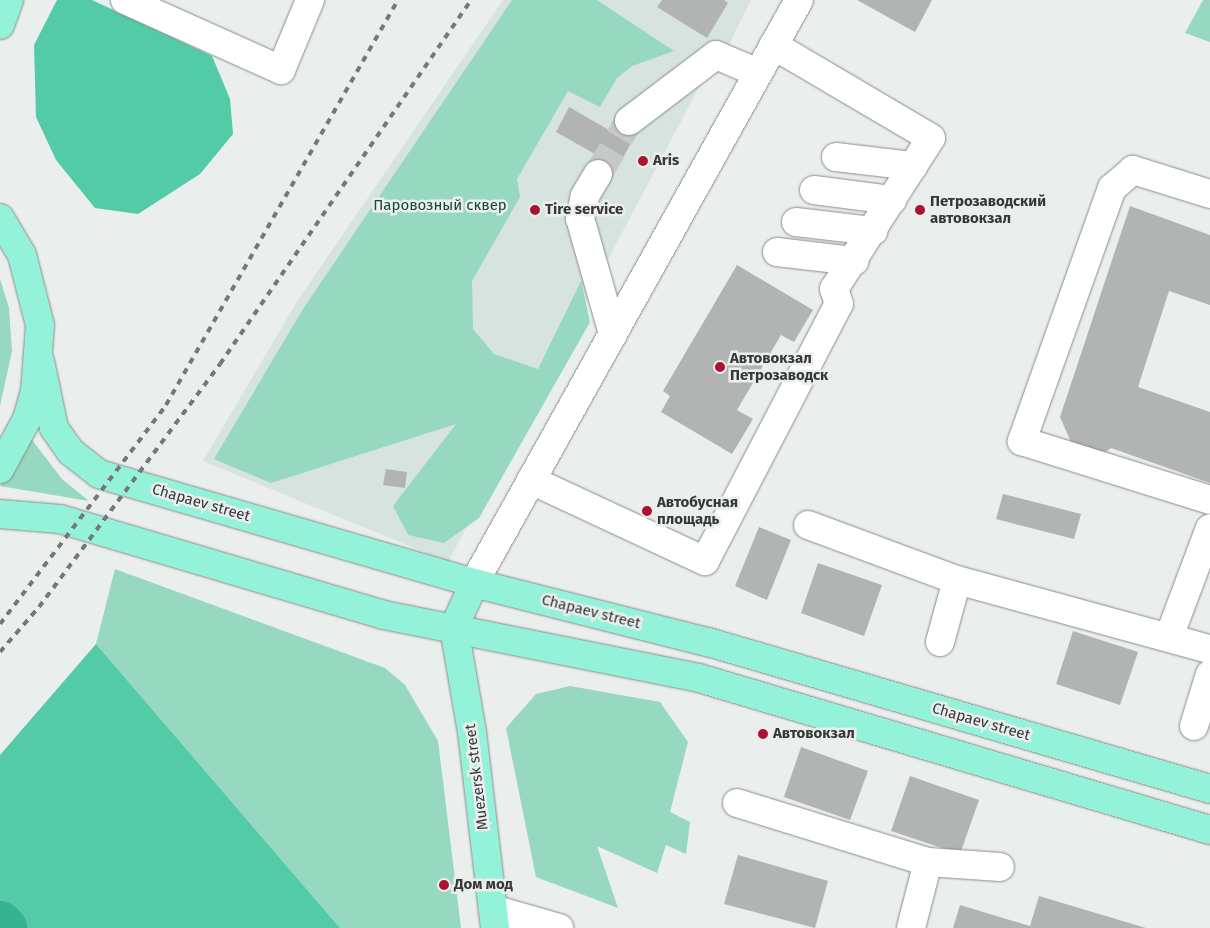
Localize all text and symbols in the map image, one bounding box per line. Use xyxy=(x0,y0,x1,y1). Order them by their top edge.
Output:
place label: Aris xyxy=(653,152,679,170)
marker: Aris xyxy=(637,155,649,167)
place label: Петрозаводский автовокзал xyxy=(930,192,1046,227)
park label: Паровозный сквер xyxy=(373,197,507,215)
place label: Tire service xyxy=(545,201,623,219)
marker: Tire service xyxy=(529,204,541,216)
marker: Петрозаводский автовокзал xyxy=(914,204,926,216)
place label: Автовокзал Петрозаводск xyxy=(730,349,828,384)
marker: Автовокзал Петрозаводск xyxy=(714,361,726,373)
street label: Chapaev street xyxy=(150,480,252,526)
place label: Автобусная площадь xyxy=(657,493,738,528)
marker: Автобусная площадь xyxy=(641,505,653,517)
street label: Chapaev street xyxy=(540,591,642,633)
street label: Chapaev street xyxy=(930,699,1032,745)
street label: Muezersk street xyxy=(462,723,492,831)
place label: Автовокзал xyxy=(773,725,855,743)
marker: Автовокзал xyxy=(757,728,769,740)
place label: Дом мод xyxy=(454,876,513,894)
marker: Дом мод xyxy=(438,879,450,891)

